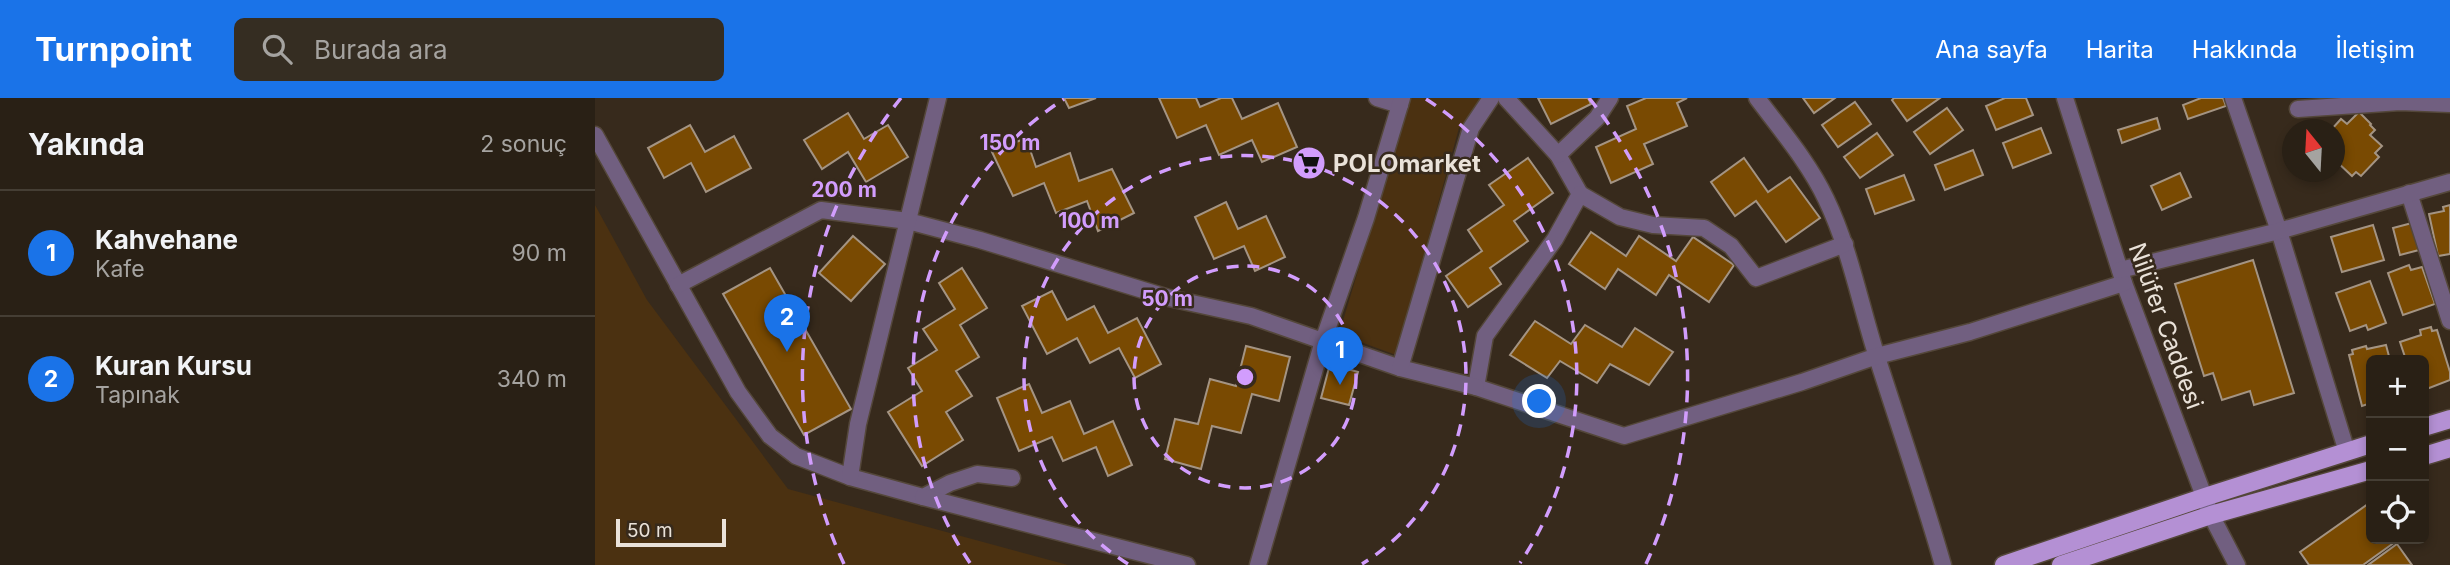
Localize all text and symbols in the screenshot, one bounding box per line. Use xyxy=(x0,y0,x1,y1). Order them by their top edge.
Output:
search box xyxy=(234,18,724,81)
text: Turnpoint xyxy=(35,29,192,69)
icon: search xyxy=(258,30,296,68)
text: Burada ara xyxy=(314,34,448,65)
text: Ana sayfa xyxy=(1935,35,2048,64)
text: Harita xyxy=(2086,35,2154,64)
text: Hakkında xyxy=(2192,35,2298,64)
text: İletişim xyxy=(2336,35,2415,64)
north arrow xyxy=(2282,119,2345,182)
text: Yakında xyxy=(28,126,145,162)
text: 2 sonuç xyxy=(480,130,567,158)
text: 150 m xyxy=(980,130,1040,155)
supermarket icon: POLOmarket xyxy=(1290,144,1328,182)
place label: POLOmarket xyxy=(1333,149,1481,178)
text: 200 m xyxy=(811,177,877,202)
text: 100 m xyxy=(1058,208,1120,233)
text: Kahvehane xyxy=(95,224,238,255)
text: 1 xyxy=(46,239,56,267)
text: 90 m xyxy=(512,239,567,267)
street label: Nilüfer Caddesi xyxy=(2122,239,2210,413)
text: Kafe xyxy=(95,255,145,283)
text: 50 m xyxy=(1141,286,1193,311)
pin: 2 xyxy=(764,294,810,352)
pin: 1 xyxy=(1317,327,1363,385)
text: Kuran Kursu xyxy=(95,350,252,381)
map controls xyxy=(2366,355,2429,544)
button: + xyxy=(2366,355,2429,418)
text: 2 xyxy=(44,365,58,393)
text: 340 m xyxy=(497,365,567,393)
centre of rings xyxy=(1233,365,1257,389)
text: Tapınak xyxy=(95,381,180,409)
your location xyxy=(1522,384,1556,418)
button: − xyxy=(2366,418,2429,481)
button: locate xyxy=(2366,481,2429,544)
scale bar xyxy=(616,516,726,548)
text: 50 m xyxy=(627,519,673,542)

